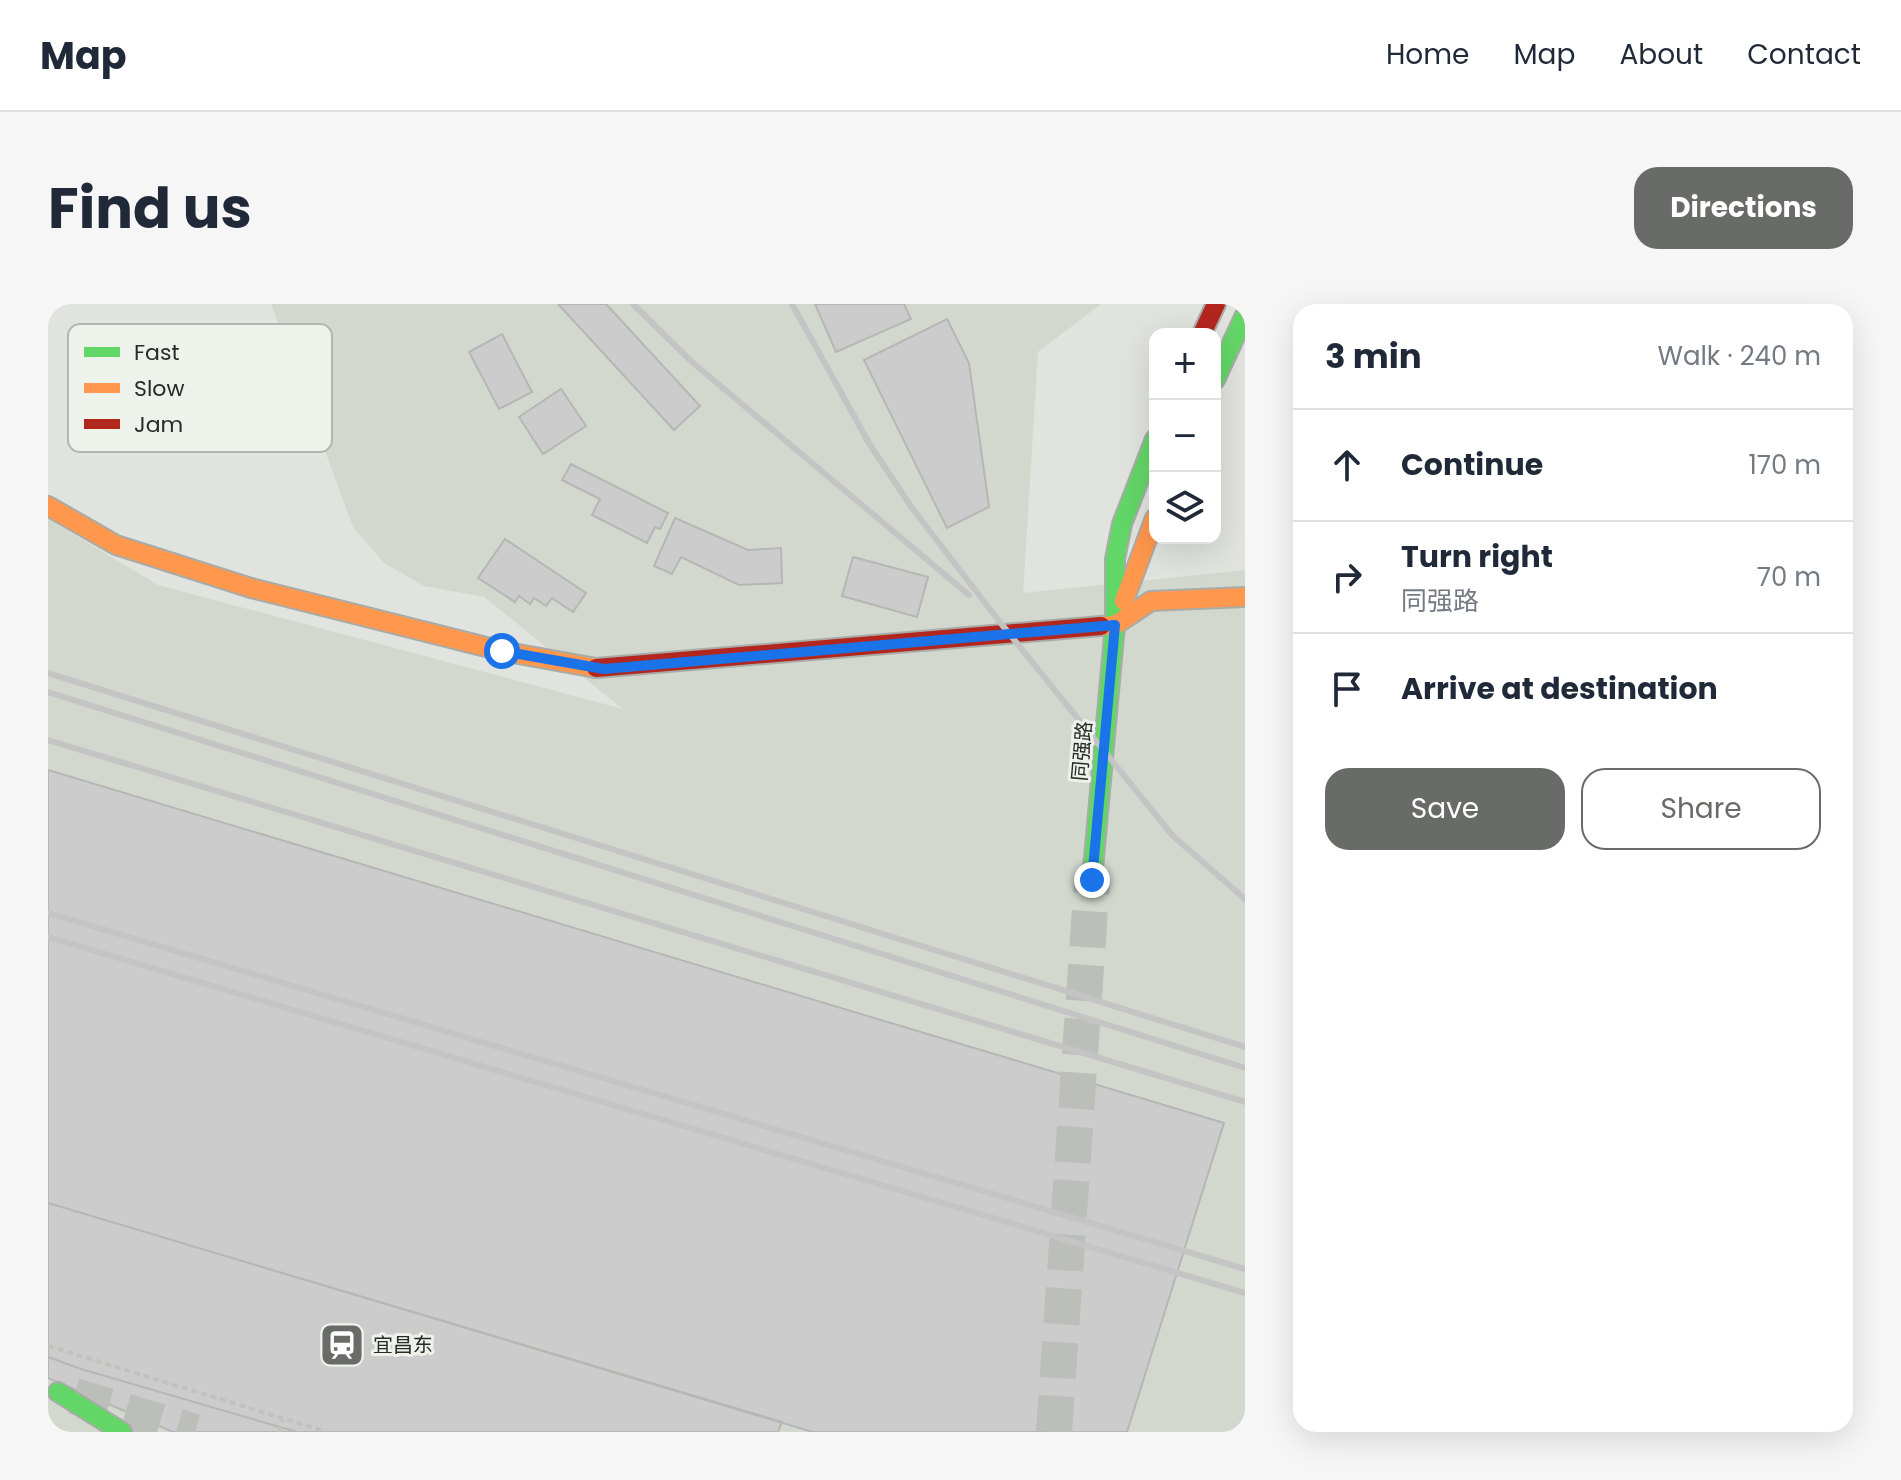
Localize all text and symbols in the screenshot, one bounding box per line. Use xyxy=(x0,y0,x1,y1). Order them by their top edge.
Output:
text: Map xyxy=(40,29,127,82)
text: Home xyxy=(1386,35,1469,74)
text: Map xyxy=(1513,35,1575,74)
text: About xyxy=(1619,35,1703,74)
text: Contact xyxy=(1747,35,1861,74)
button: Directions xyxy=(1634,167,1853,249)
text: Find us xyxy=(48,169,252,248)
legend xyxy=(68,324,332,452)
map controls xyxy=(1149,328,1221,544)
button: + xyxy=(1149,328,1221,400)
text: 3 min xyxy=(1325,332,1422,380)
text: Fast xyxy=(134,337,179,368)
text: Walk · 240 m xyxy=(1658,338,1821,374)
text: Slow xyxy=(134,373,184,404)
button: − xyxy=(1149,400,1221,472)
text: Jam xyxy=(134,409,183,440)
icon: ahead xyxy=(1325,443,1369,487)
text: Continue xyxy=(1401,443,1543,486)
text: 170 m xyxy=(1748,447,1821,483)
button: layers xyxy=(1149,472,1221,544)
text: Turn right xyxy=(1401,535,1553,578)
icon: right xyxy=(1325,555,1369,599)
text: 70 m xyxy=(1757,559,1821,595)
text: 同强路 xyxy=(1401,583,1479,619)
route start xyxy=(484,633,520,669)
icon: arrive xyxy=(1325,667,1369,711)
text: Arrive at destination xyxy=(1401,667,1718,710)
street label: 同强路 xyxy=(1065,720,1099,782)
button: Save xyxy=(1325,768,1565,850)
button: Share xyxy=(1581,768,1821,850)
route end xyxy=(1074,862,1110,898)
station icon: 宜昌东 xyxy=(318,1321,366,1369)
place label: 宜昌东 xyxy=(373,1331,433,1359)

